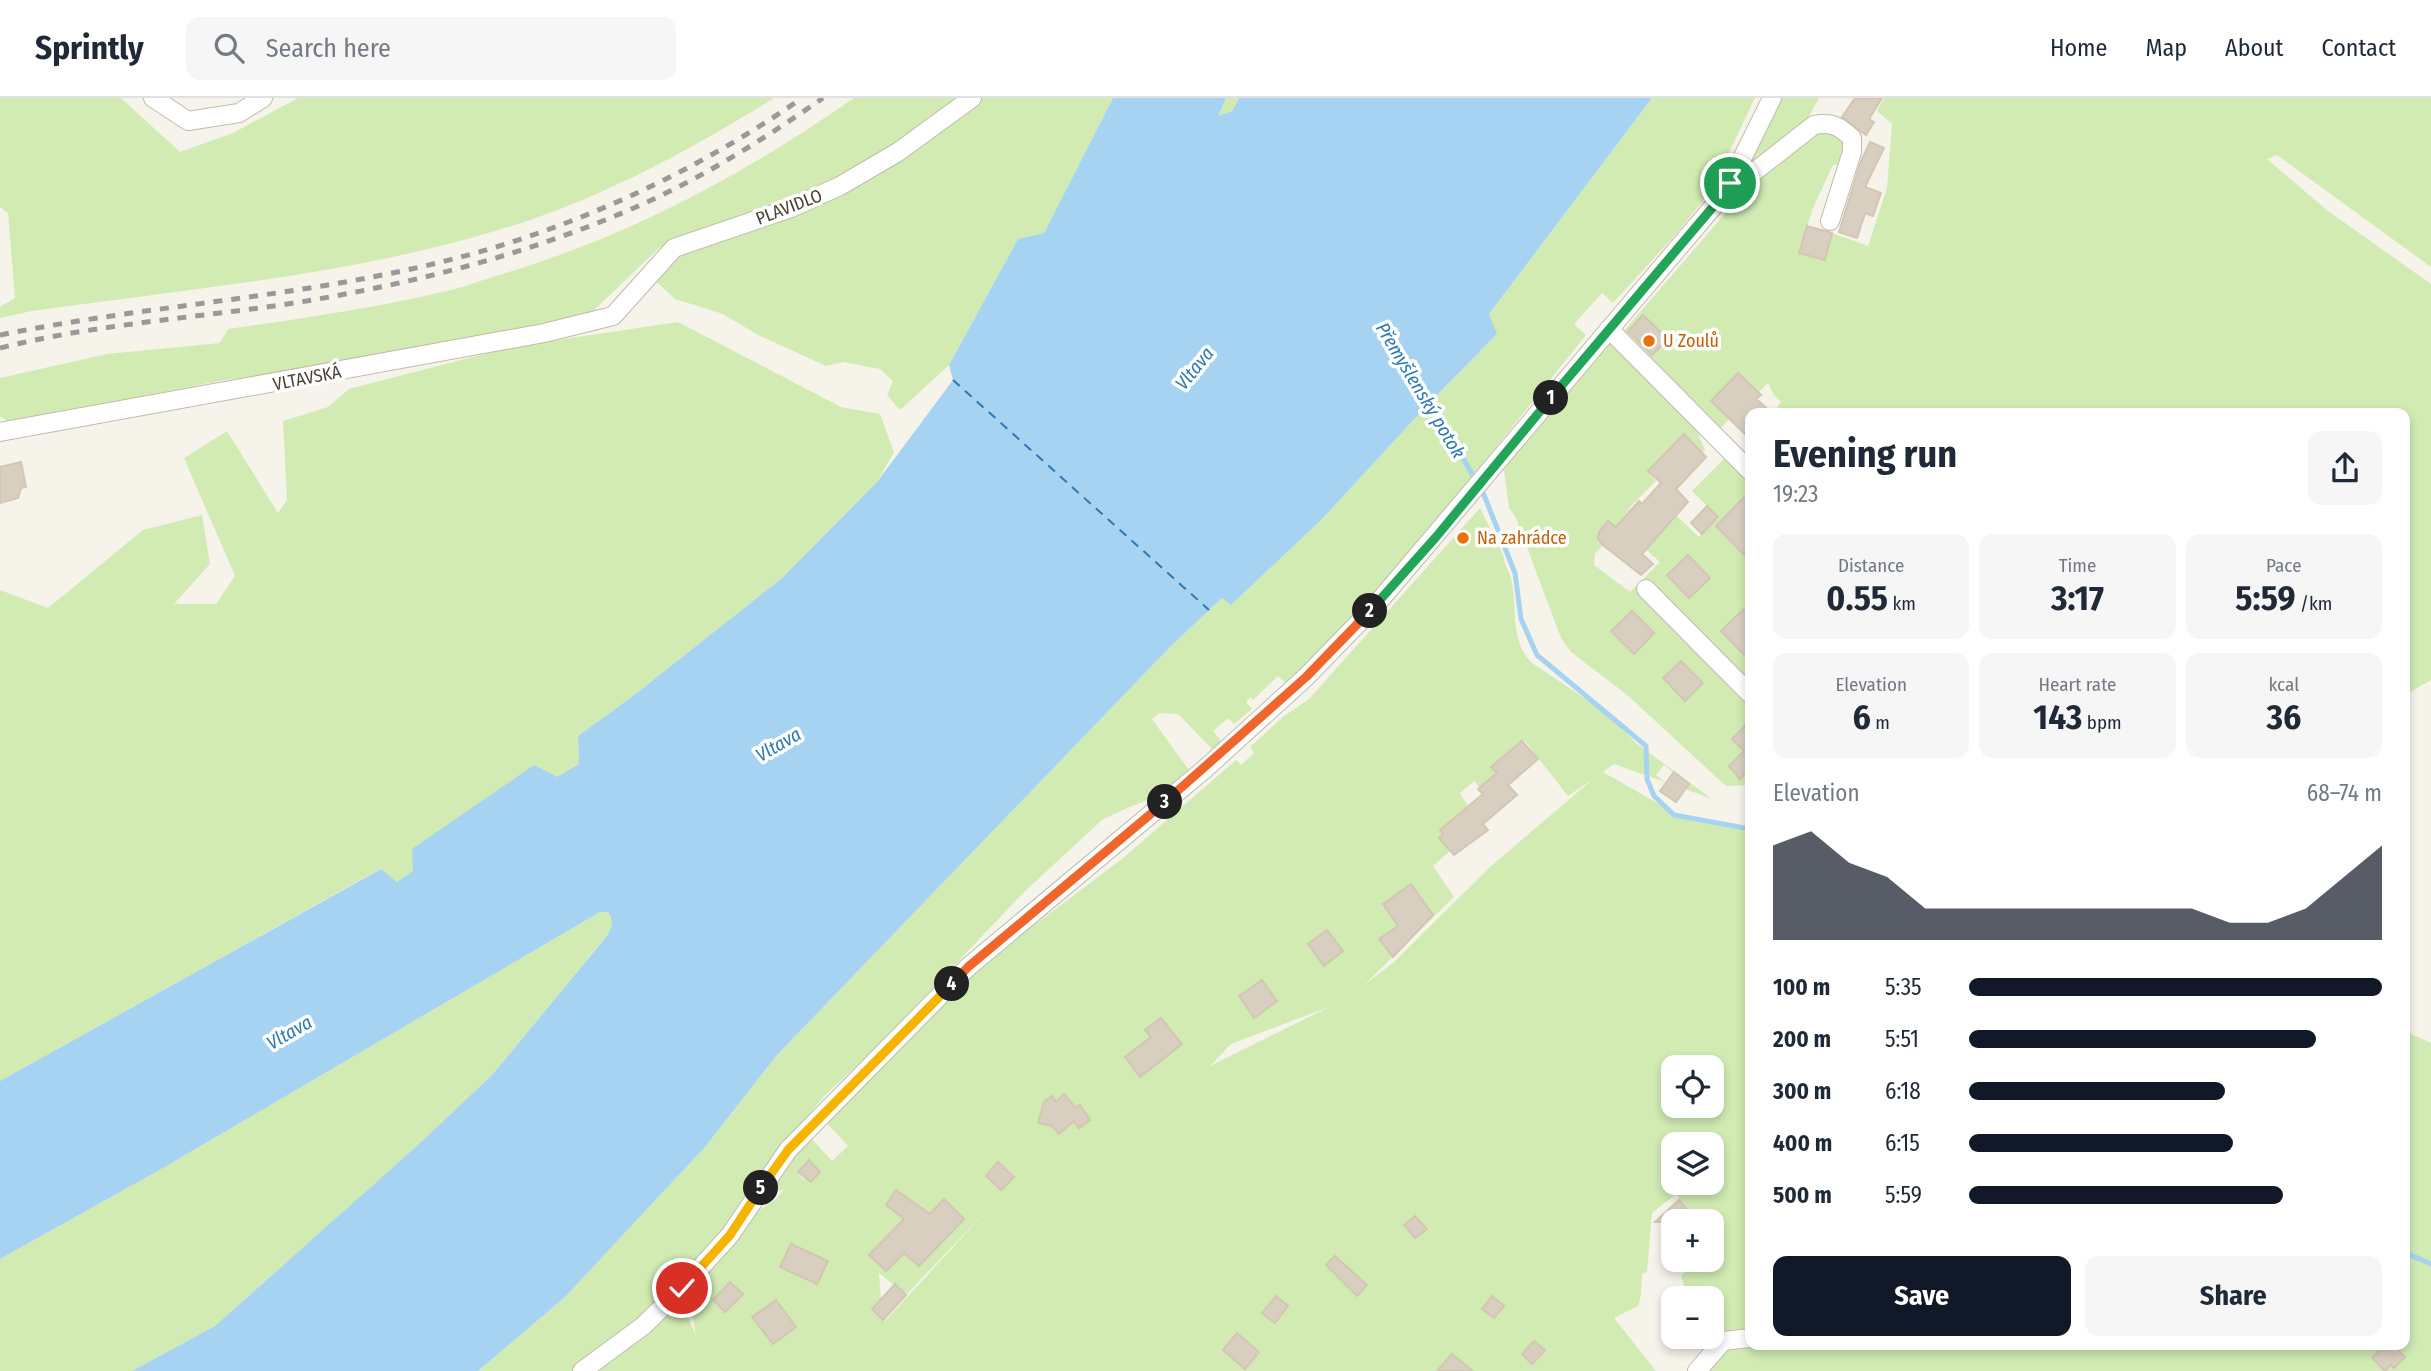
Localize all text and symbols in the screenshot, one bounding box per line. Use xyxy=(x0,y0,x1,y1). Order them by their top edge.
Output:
search box xyxy=(186,17,676,80)
text: Sprintly xyxy=(35,28,144,68)
icon: search xyxy=(210,29,248,67)
text: Search here xyxy=(266,33,391,64)
text: Home xyxy=(2050,34,2107,62)
text: Map xyxy=(2145,34,2187,62)
text: About xyxy=(2225,34,2283,62)
text: Contact xyxy=(2321,34,2396,62)
pin xyxy=(1700,153,1760,213)
icon: arrive xyxy=(1711,164,1749,202)
street label: PLAVIDLO xyxy=(753,184,825,230)
water label: Přemyšlenský potok xyxy=(1371,318,1470,462)
place label: U Zoulů xyxy=(1663,330,1719,352)
marker: U Zoulů xyxy=(1641,333,1657,349)
water label: Vltava xyxy=(1170,342,1219,394)
street label: VLTAVSKÁ xyxy=(271,360,344,395)
pin: 1 xyxy=(1534,380,1568,416)
text: 1 xyxy=(1546,386,1555,409)
text: Evening run xyxy=(1773,431,1957,477)
button: share xyxy=(2308,431,2382,505)
text: 19:23 xyxy=(1773,480,1819,508)
place label: Na zahrádce xyxy=(1477,527,1567,549)
marker: Na zahrádce xyxy=(1455,530,1471,546)
text: Distance xyxy=(1838,554,1904,577)
text: Time xyxy=(2059,554,2096,577)
text: Pace xyxy=(2266,554,2302,577)
text: 0.55 xyxy=(1826,577,1888,619)
text: 3:17 xyxy=(2051,577,2104,619)
text: 5:59 xyxy=(2235,577,2296,619)
text: km xyxy=(1888,592,1916,615)
text: /km xyxy=(2296,592,2332,615)
pin: 2 xyxy=(1352,594,1388,628)
text: 2 xyxy=(1365,599,1374,622)
text: Elevation xyxy=(1835,673,1907,696)
text: Heart rate xyxy=(2038,673,2117,696)
text: kcal xyxy=(2268,673,2299,696)
text: 6 xyxy=(1852,696,1871,738)
text: 143 xyxy=(2033,696,2082,738)
text: 36 xyxy=(2266,696,2301,738)
text: m xyxy=(1871,711,1890,734)
text: bpm xyxy=(2082,711,2122,734)
water label: Vltava xyxy=(752,722,805,766)
text: Elevation xyxy=(1773,779,1860,807)
text: 68–74 m xyxy=(2307,779,2382,807)
pin: 3 xyxy=(1148,784,1182,820)
text: 3 xyxy=(1160,790,1169,813)
pin: 4 xyxy=(934,966,970,1001)
text: 4 xyxy=(947,972,956,995)
text: 100 m xyxy=(1773,973,1830,1001)
text: 5:35 xyxy=(1885,973,1922,1001)
water label: Vltava xyxy=(263,1010,316,1054)
text: 200 m xyxy=(1773,1025,1831,1053)
text: 5:51 xyxy=(1885,1025,1919,1053)
map controls xyxy=(1661,1055,1724,1349)
button: locate xyxy=(1661,1055,1724,1118)
text: 300 m xyxy=(1773,1077,1831,1105)
text: 6:18 xyxy=(1885,1077,1921,1105)
text: 400 m xyxy=(1773,1129,1832,1157)
text: 6:15 xyxy=(1885,1129,1920,1157)
button: layers xyxy=(1661,1132,1724,1195)
pin: 5 xyxy=(744,1170,778,1206)
text: 5 xyxy=(756,1176,765,1199)
text: 500 m xyxy=(1773,1181,1832,1209)
text: 5:59 xyxy=(1885,1181,1922,1209)
button: + xyxy=(1661,1209,1724,1272)
button: Save xyxy=(1773,1256,2071,1336)
button: Share xyxy=(2085,1256,2382,1336)
pin xyxy=(652,1258,712,1318)
icon: check xyxy=(663,1269,701,1307)
button: − xyxy=(1661,1286,1724,1349)

